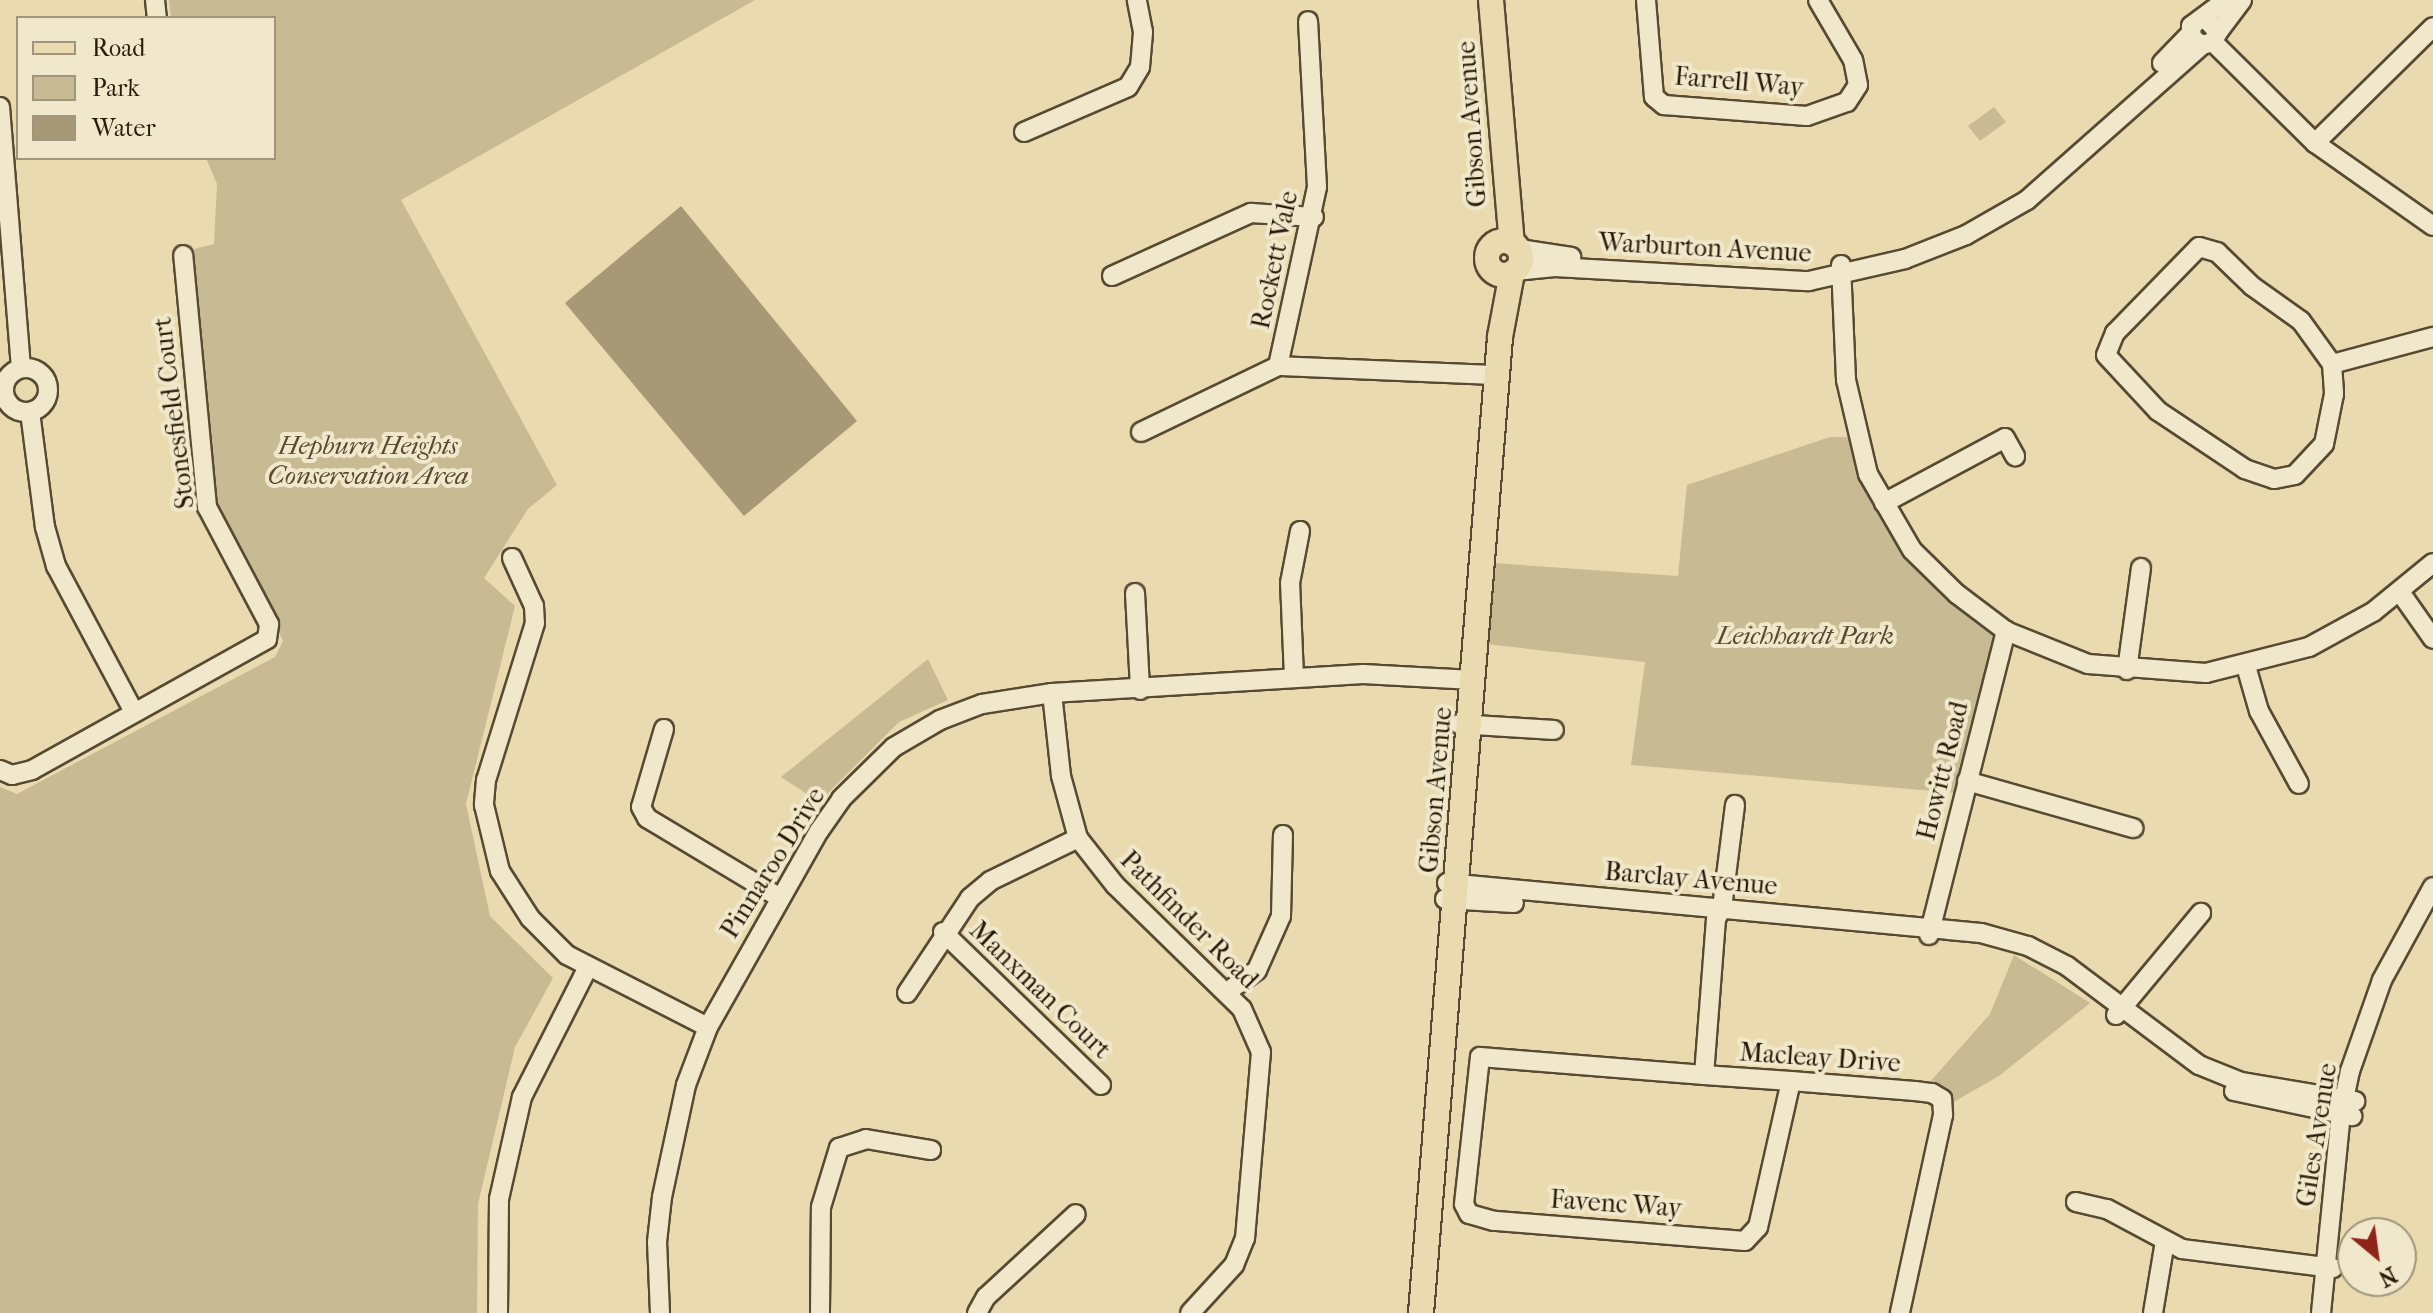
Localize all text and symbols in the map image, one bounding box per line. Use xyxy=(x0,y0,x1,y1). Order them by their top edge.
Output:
legend xyxy=(16,16,276,160)
text: Road xyxy=(92,34,145,62)
street label: Gibson Avenue xyxy=(1451,40,1493,208)
street label: Farrell Way xyxy=(1673,61,1805,103)
text: Park xyxy=(92,74,140,102)
text: Water xyxy=(92,114,156,142)
street label: Rockett Vale xyxy=(1245,188,1305,332)
street label: Warburton Avenue xyxy=(1598,227,1812,269)
street label: Stonesfield Court xyxy=(147,315,201,511)
park label: Hepburn Heights Conservation Area xyxy=(267,430,469,492)
park label: Leichhardt Park xyxy=(1716,620,1894,652)
street label: Howitt Road xyxy=(1911,698,1975,844)
street label: Gibson Avenue xyxy=(1413,706,1459,874)
street label: Pinnaroo Drive xyxy=(714,782,832,944)
street label: Pathfinder Road xyxy=(1114,845,1264,995)
street label: Barclay Avenue xyxy=(1603,856,1779,902)
street label: Manxman Court xyxy=(963,915,1117,1065)
street label: Macleay Drive xyxy=(1738,1037,1902,1079)
street label: Giles Avenue xyxy=(2290,1061,2344,1209)
street label: Favenc Way xyxy=(1549,1184,1683,1224)
north arrow xyxy=(2337,1217,2417,1297)
text: N xyxy=(2374,1261,2401,1292)

